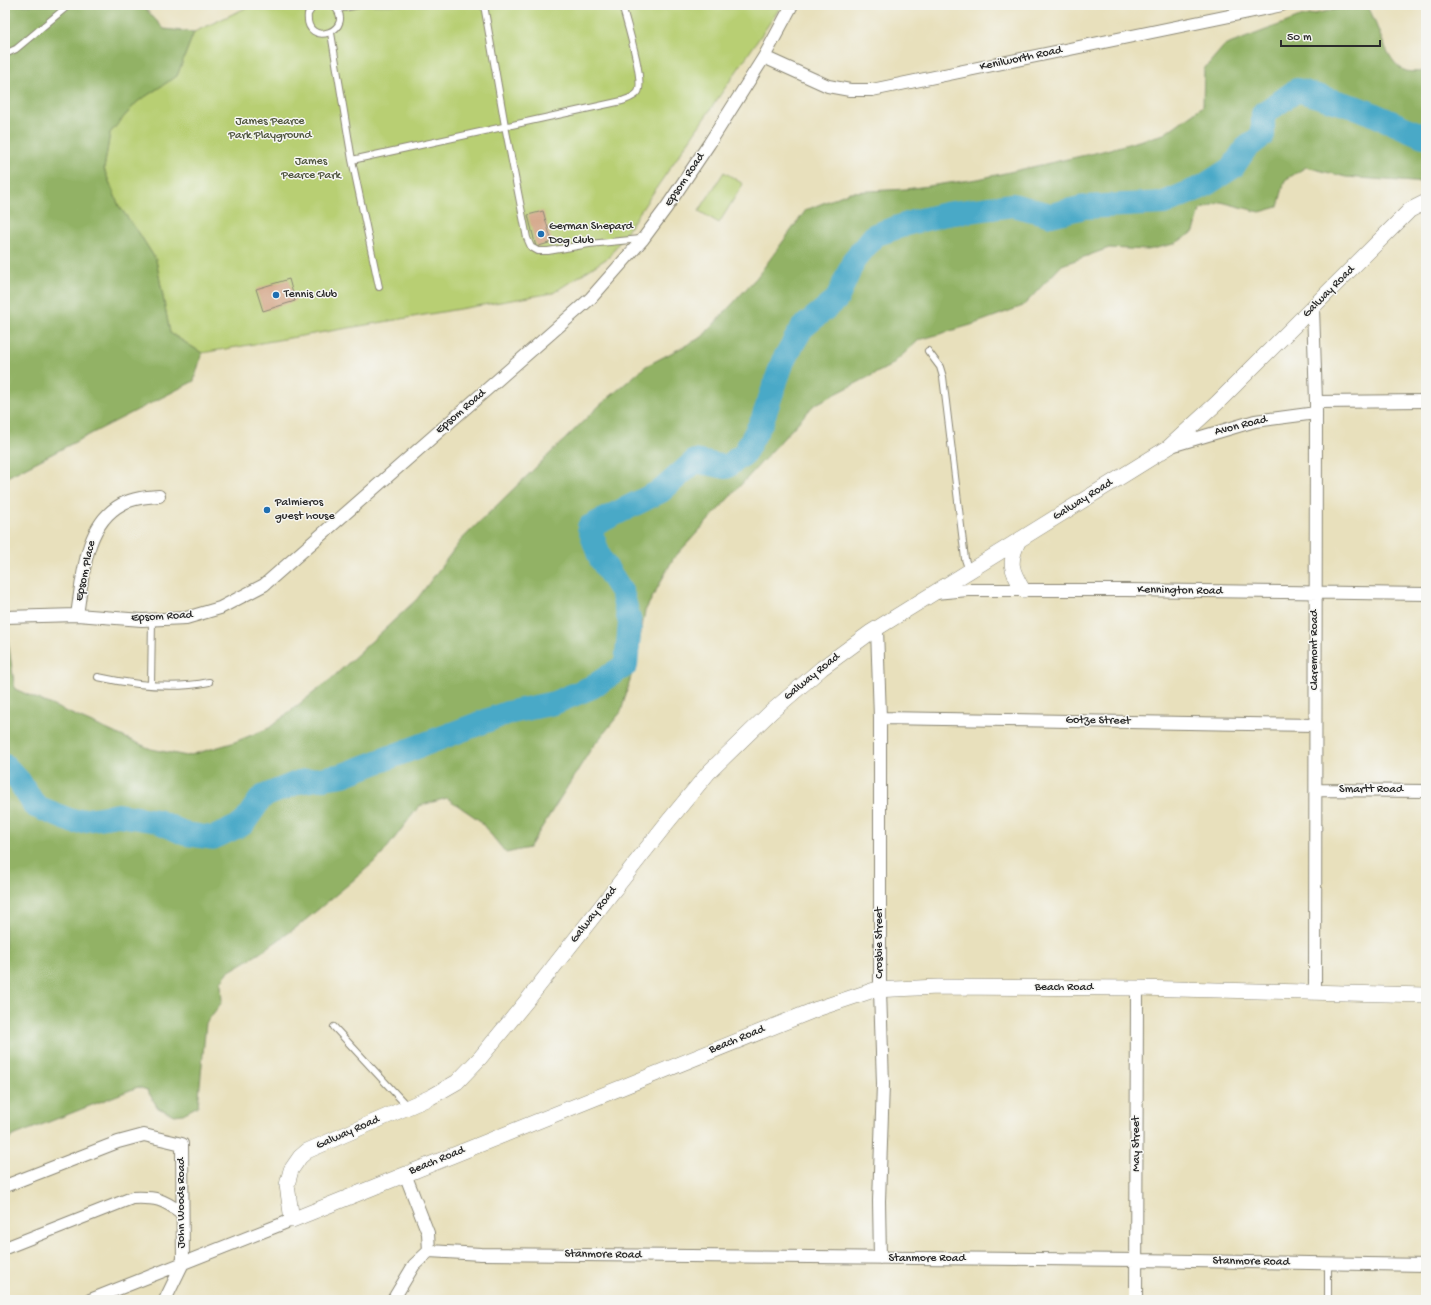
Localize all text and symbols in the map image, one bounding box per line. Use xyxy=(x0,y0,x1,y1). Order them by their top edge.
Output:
scale bar xyxy=(1281,22,1380,48)
text: 50 m xyxy=(1287,31,1312,45)
street label: Kenilworth Road xyxy=(979,43,1064,75)
park label: James Pearce Park Playground xyxy=(227,115,313,143)
street label: Epsom Road xyxy=(662,150,709,209)
park label: James Pearce Park xyxy=(280,155,343,183)
place label: German Shepard Dog Club xyxy=(548,220,634,248)
marker: German Shepard Dog Club xyxy=(536,229,546,239)
street label: Galway Road xyxy=(1300,262,1359,321)
place label: Tennis Club xyxy=(283,288,338,302)
marker: Tennis Club xyxy=(271,290,281,300)
street label: Epsom Road xyxy=(433,386,490,437)
street label: Avon Road xyxy=(1213,413,1270,439)
street label: Galway Road xyxy=(1051,476,1116,524)
place label: Palmieros guest house xyxy=(274,496,336,524)
marker: Palmieros guest house xyxy=(262,505,272,515)
street label: Epsom Place xyxy=(73,539,99,603)
street label: Kennington Road xyxy=(1137,583,1224,599)
street label: Epsom Road xyxy=(131,608,194,626)
street label: Claremont Road xyxy=(1308,609,1322,690)
street label: Galway Road xyxy=(781,650,843,704)
street label: Gotze Street xyxy=(1065,713,1132,729)
street label: Smartt Road xyxy=(1339,783,1404,797)
street label: Galway Road xyxy=(568,883,621,946)
street label: Crosbie Street xyxy=(873,906,887,979)
street label: Beach Road xyxy=(1034,981,1094,995)
street label: Beach Road xyxy=(706,1022,768,1058)
street label: Galway Road xyxy=(314,1112,383,1153)
street label: May Street xyxy=(1130,1115,1144,1172)
street label: Beach Road xyxy=(406,1143,468,1179)
street label: John Woods Road xyxy=(175,1157,189,1248)
street label: Stanmore Road xyxy=(564,1247,643,1263)
street label: Stanmore Road xyxy=(888,1252,966,1266)
street label: Stanmore Road xyxy=(1212,1254,1291,1270)

